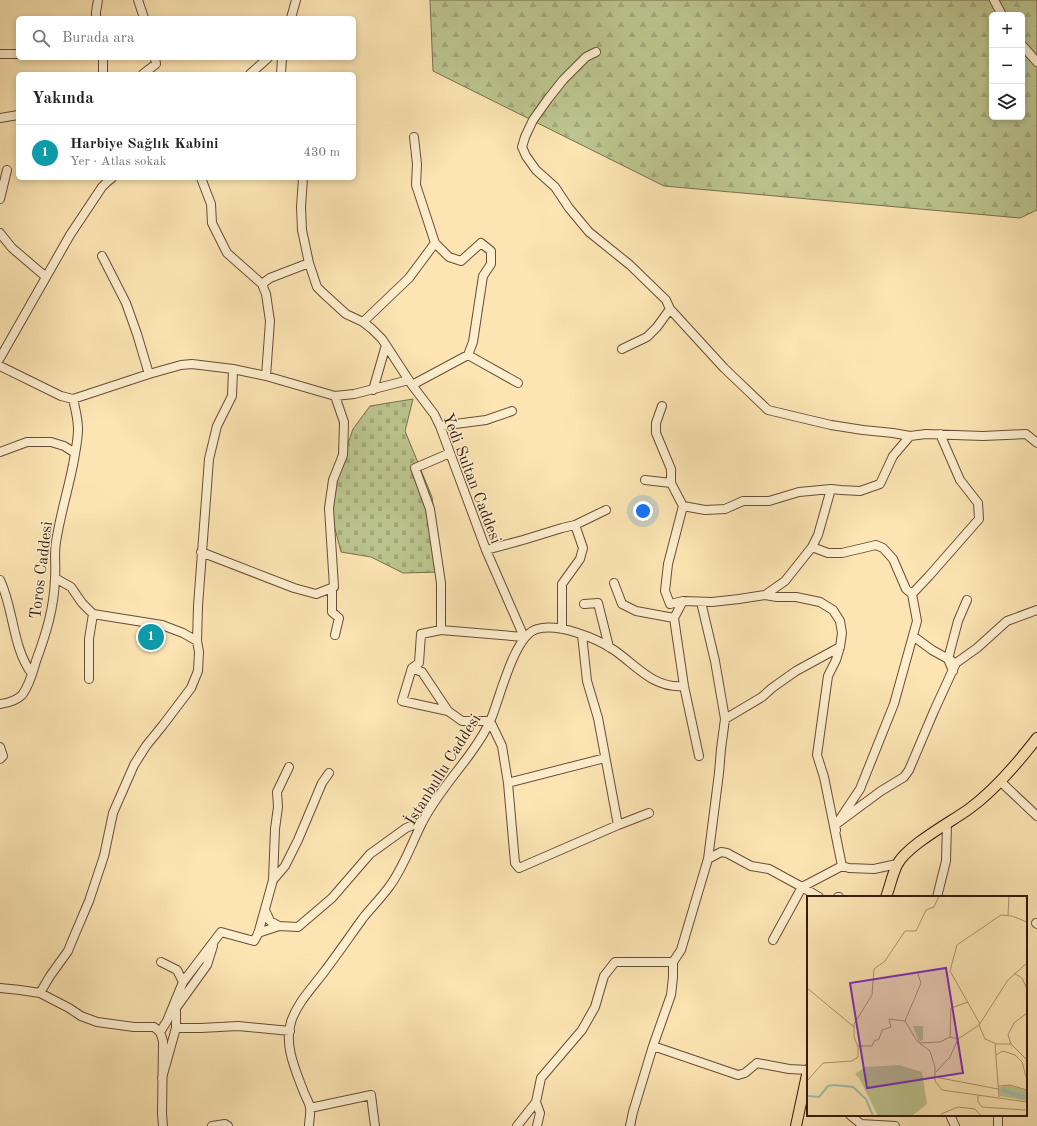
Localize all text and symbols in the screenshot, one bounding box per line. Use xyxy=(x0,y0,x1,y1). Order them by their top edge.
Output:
map controls xyxy=(989,12,1025,120)
button: + xyxy=(989,12,1025,48)
search box xyxy=(16,16,356,60)
icon: search xyxy=(30,27,52,49)
text: Burada ara xyxy=(62,31,134,46)
button: − xyxy=(989,48,1025,84)
button: layers xyxy=(989,84,1025,120)
text: Yakında xyxy=(32,90,94,107)
text: Harbiye Sağlık Kabini xyxy=(70,137,218,152)
text: 1 xyxy=(41,146,49,159)
text: 430 m xyxy=(303,146,340,159)
text: Yer · Atlas sokak xyxy=(70,155,167,168)
street label: Yedi Sultan Caddesi xyxy=(439,411,503,546)
your location xyxy=(633,501,653,521)
street label: Toros Caddesi xyxy=(28,521,56,620)
pin: 1 xyxy=(138,622,164,652)
street label: İstanbullu Caddesi xyxy=(400,710,484,828)
inset map xyxy=(807,896,1027,1116)

